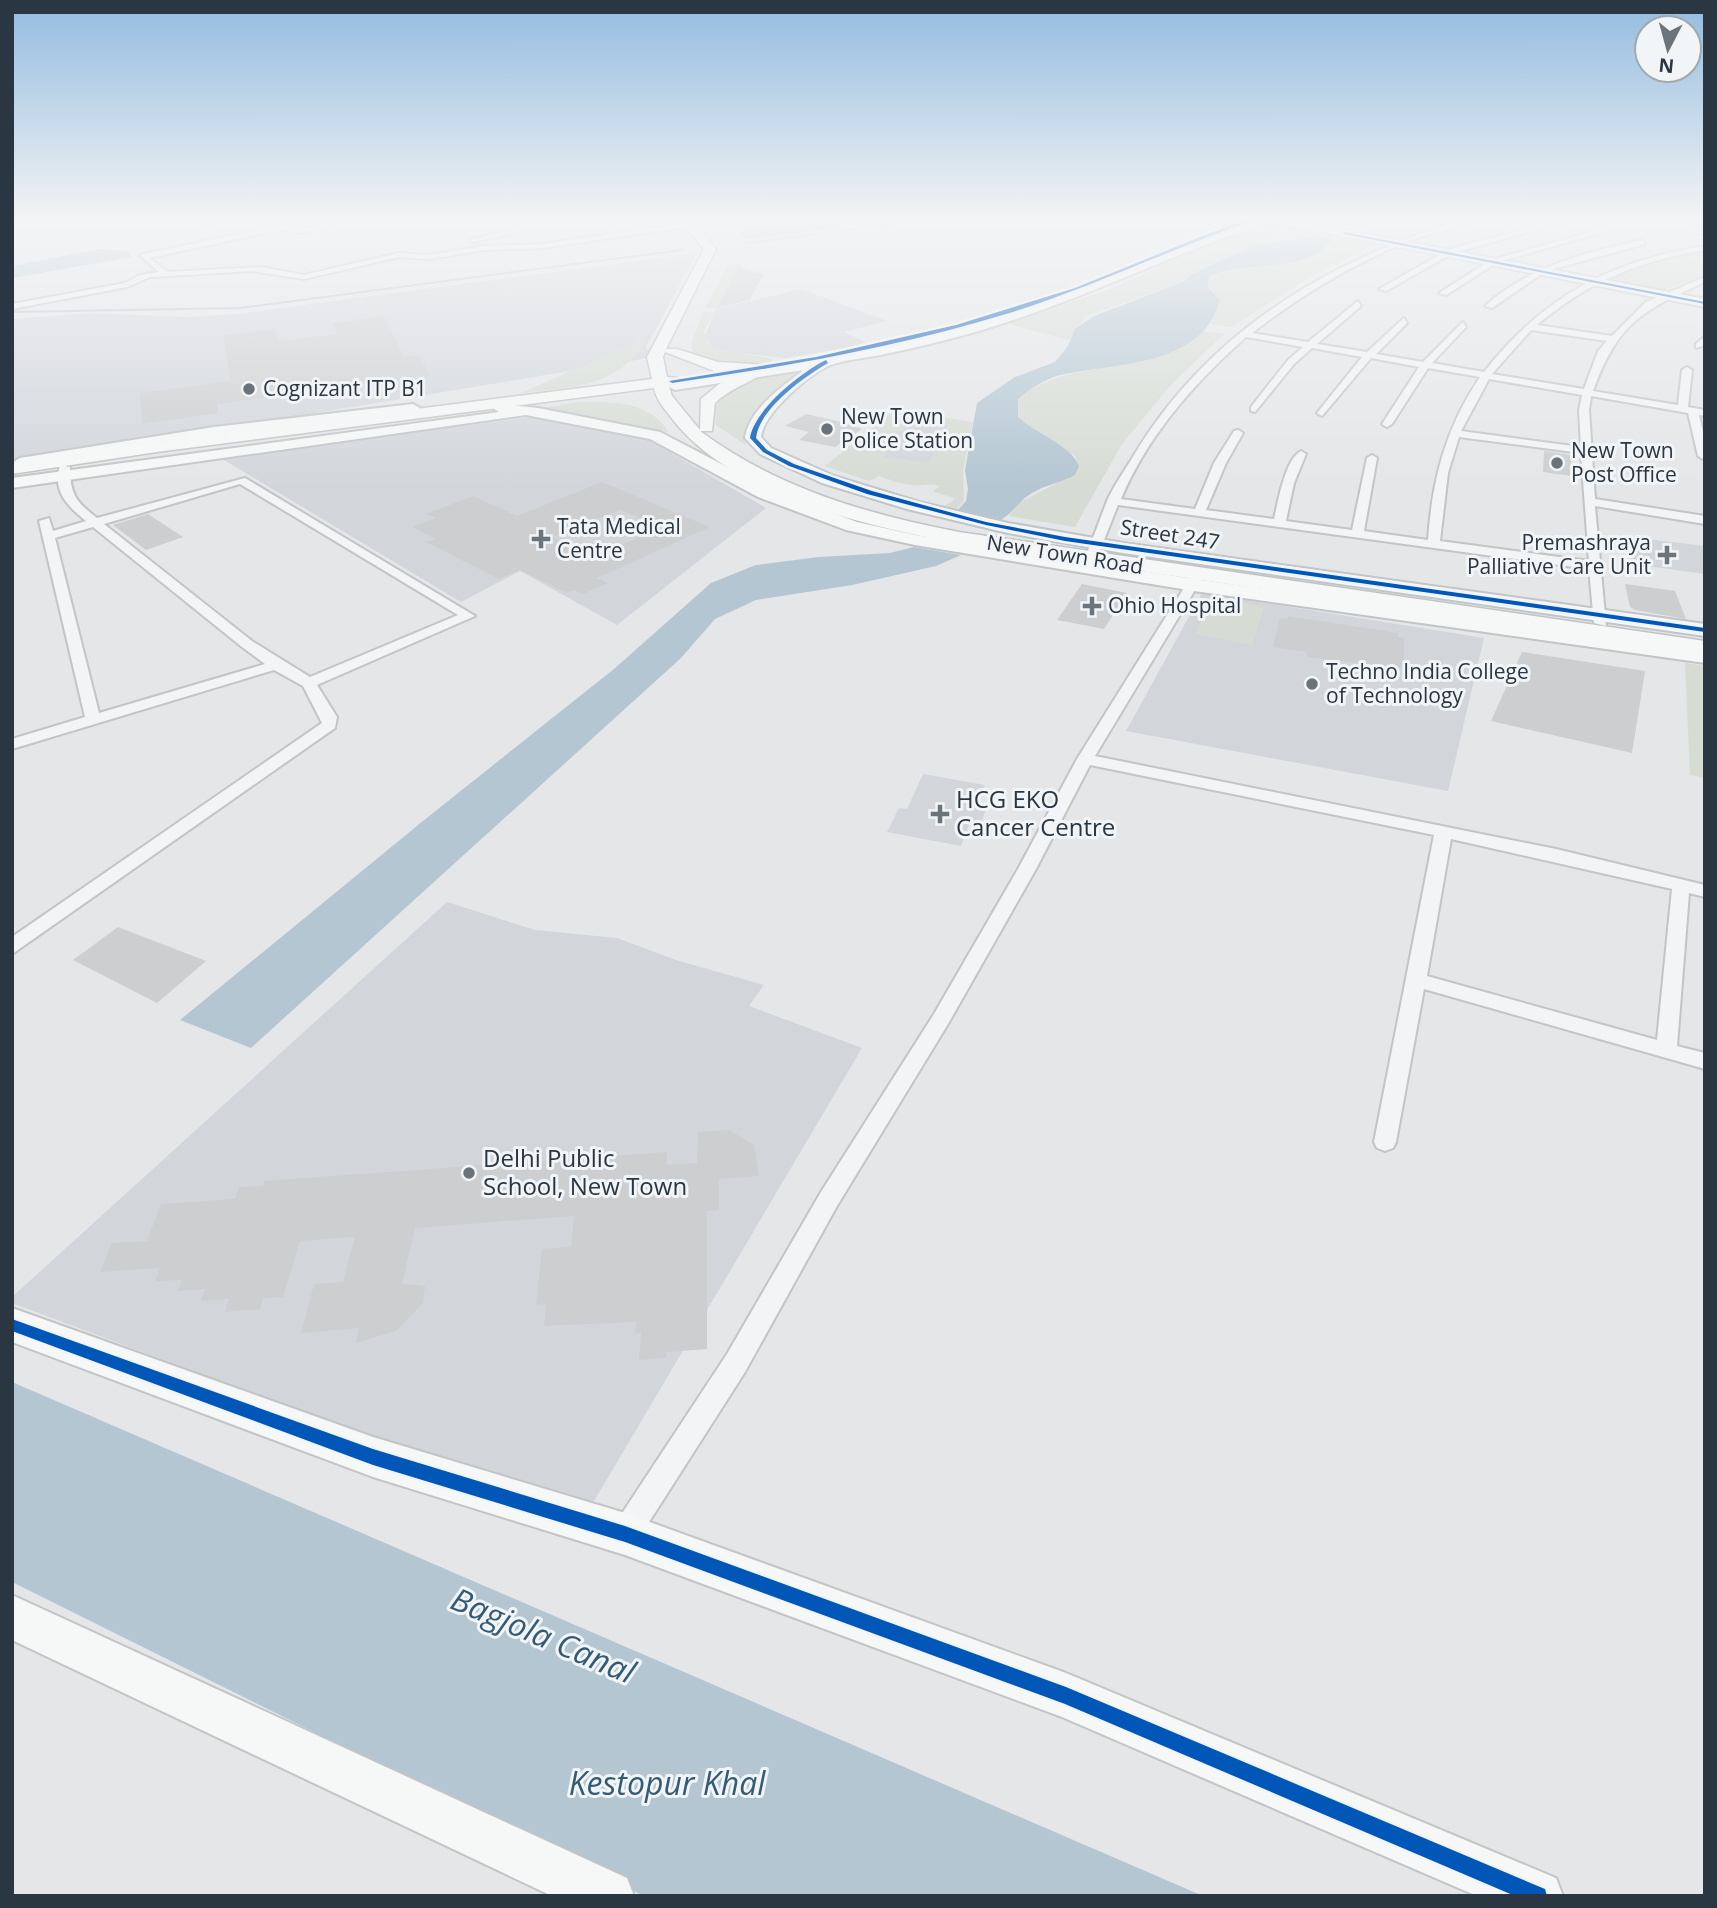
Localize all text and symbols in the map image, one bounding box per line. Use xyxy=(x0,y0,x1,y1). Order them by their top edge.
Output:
north arrow xyxy=(1633,14,1703,84)
text: N xyxy=(1657,52,1675,80)
place label: Cognizant ITP B1 xyxy=(263,374,427,402)
marker: Cognizant ITP B1 xyxy=(241,381,257,397)
place label: New Town Police Station xyxy=(841,402,973,454)
marker: New Town Police Station xyxy=(819,421,835,437)
place label: New Town Post Office xyxy=(1571,436,1677,488)
marker: New Town Post Office xyxy=(1549,455,1565,471)
place label: Tata Medical Centre xyxy=(557,512,681,564)
street label: Street 247 xyxy=(1119,512,1222,556)
street label: New Town Road xyxy=(985,528,1145,580)
place label: Premashraya Palliative Care Unit xyxy=(1467,528,1651,580)
marker: Tata Medical Centre xyxy=(531,529,551,549)
marker: Premashraya Palliative Care Unit xyxy=(1657,545,1677,565)
place label: Ohio Hospital xyxy=(1108,591,1241,619)
marker: Ohio Hospital xyxy=(1082,596,1102,616)
place label: Techno India College of Technology xyxy=(1326,657,1529,709)
marker: Techno India College of Technology xyxy=(1304,676,1320,692)
place label: HCG EKO Cancer Centre xyxy=(956,782,1115,843)
marker: HCG EKO Cancer Centre xyxy=(930,804,950,824)
place label: Delhi Public School, New Town xyxy=(483,1141,687,1202)
marker: Delhi Public School, New Town xyxy=(461,1165,477,1181)
water label: Bagjola Canal xyxy=(445,1577,643,1693)
water label: Kestopur Khal xyxy=(569,1761,766,1804)

